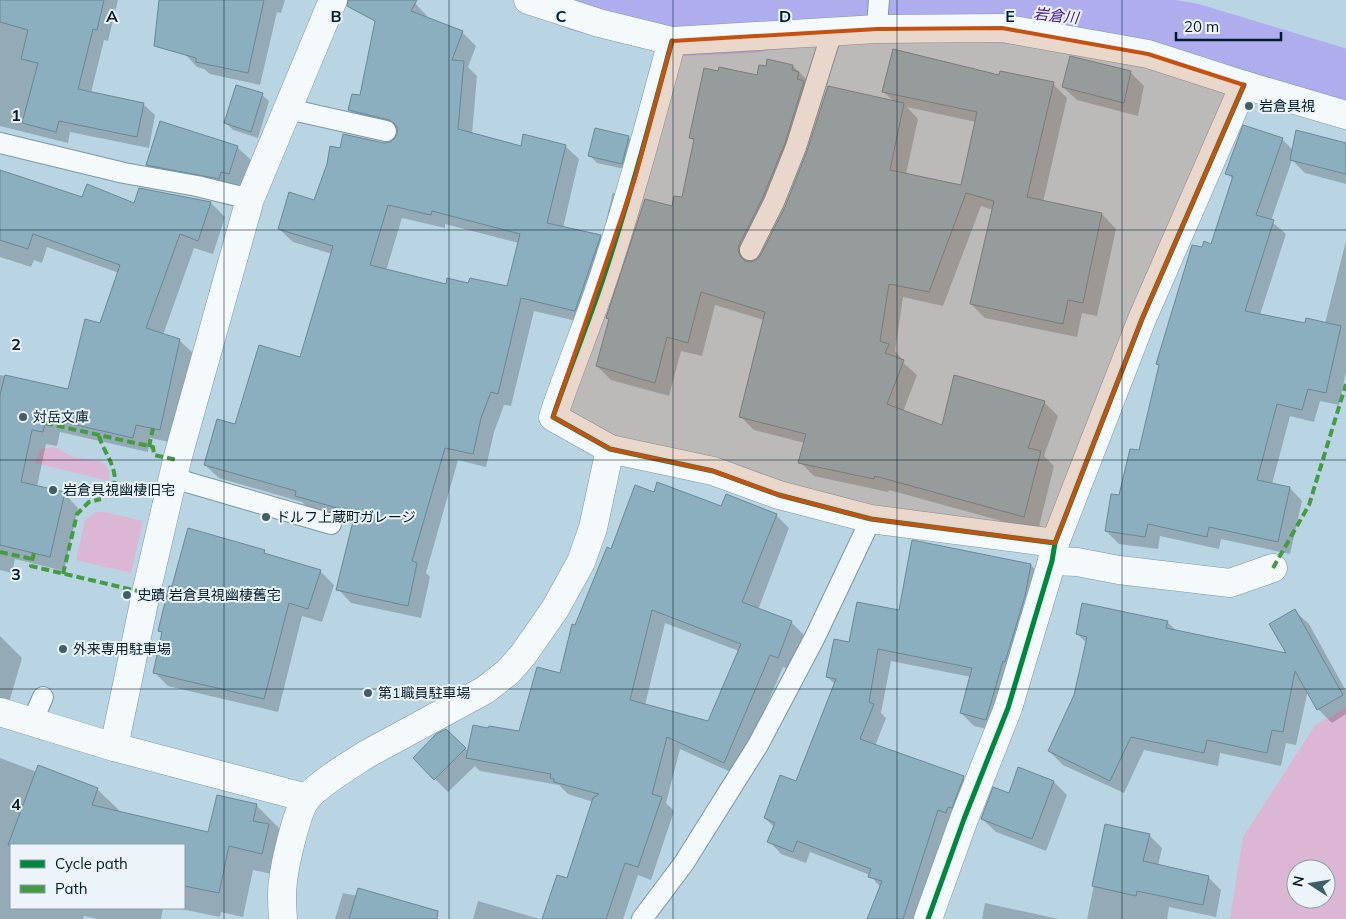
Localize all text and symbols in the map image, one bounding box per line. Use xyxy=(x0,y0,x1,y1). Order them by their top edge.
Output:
water label: 岩倉川 xyxy=(1033,4,1081,28)
text: A xyxy=(106,6,118,26)
text: B xyxy=(330,6,342,26)
text: C xyxy=(556,6,567,26)
text: D xyxy=(779,6,791,26)
text: E xyxy=(1005,6,1015,26)
scale bar xyxy=(1176,10,1281,42)
text: 20 m xyxy=(1184,17,1219,36)
place label: 岩倉具視 xyxy=(1259,97,1315,115)
marker: 岩倉具視 xyxy=(1243,100,1255,112)
text: 1 xyxy=(11,105,21,125)
text: 2 xyxy=(11,334,21,354)
place label: 対岳文庫 xyxy=(33,408,89,426)
marker: 対岳文庫 xyxy=(17,411,29,423)
place label: 岩倉具視幽棲旧宅 xyxy=(63,481,175,499)
marker: 岩倉具視幽棲旧宅 xyxy=(47,484,59,496)
place label: ドルフ上蔵町ガレージ xyxy=(276,508,416,526)
marker: ドルフ上蔵町ガレージ xyxy=(260,511,272,523)
text: 3 xyxy=(11,564,21,584)
place label: 史蹟 岩倉具視幽棲舊宅 xyxy=(137,586,281,604)
marker: 史蹟 岩倉具視幽棲舊宅 xyxy=(121,589,133,601)
place label: 外来専用駐車場 xyxy=(73,640,171,658)
marker: 外来専用駐車場 xyxy=(57,643,69,655)
place label: 第1職員駐車場 xyxy=(378,684,470,702)
marker: 第1職員駐車場 xyxy=(362,687,374,699)
text: 4 xyxy=(11,794,21,814)
legend xyxy=(10,844,185,909)
text: Cycle path xyxy=(55,854,128,873)
north arrow xyxy=(1286,859,1336,909)
text: N xyxy=(1288,874,1308,888)
text: Path xyxy=(55,879,87,898)

